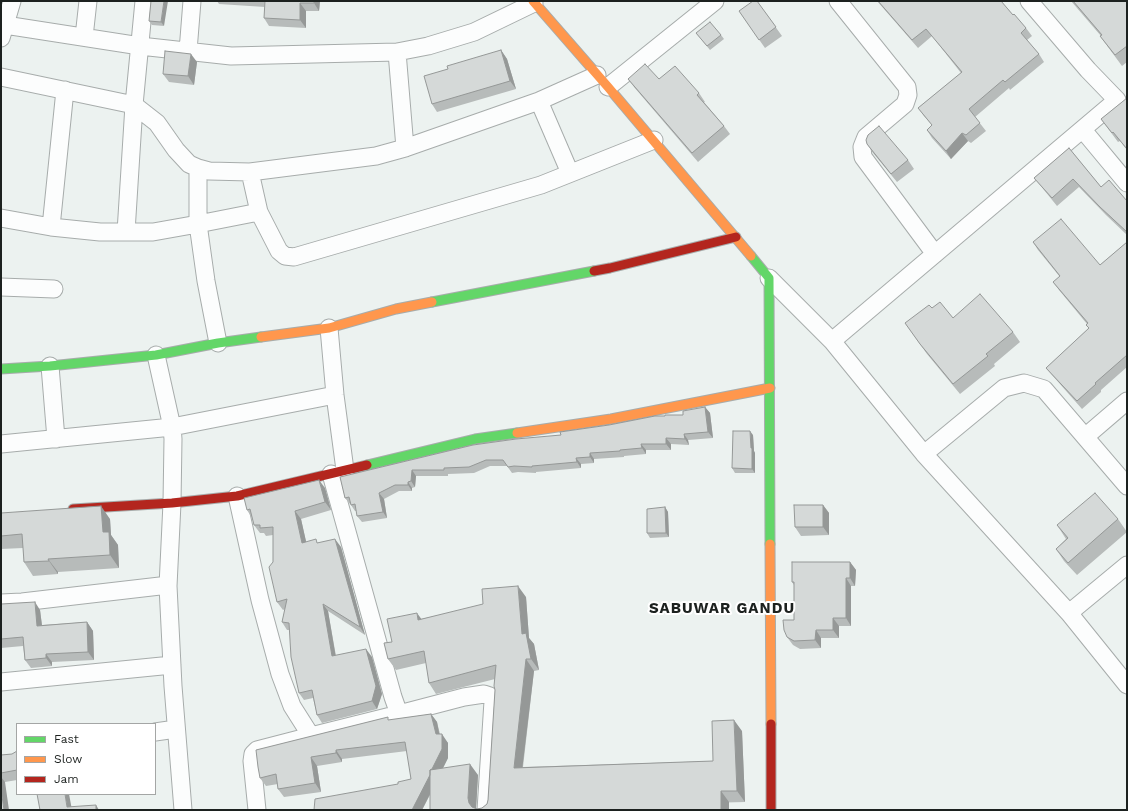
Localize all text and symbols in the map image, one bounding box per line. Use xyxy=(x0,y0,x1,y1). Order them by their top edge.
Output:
district label: SABUWAR GANDU xyxy=(649,600,795,618)
legend xyxy=(16,723,156,795)
text: Fast xyxy=(54,732,79,746)
text: Slow xyxy=(54,752,82,766)
text: Jam xyxy=(54,772,79,786)

